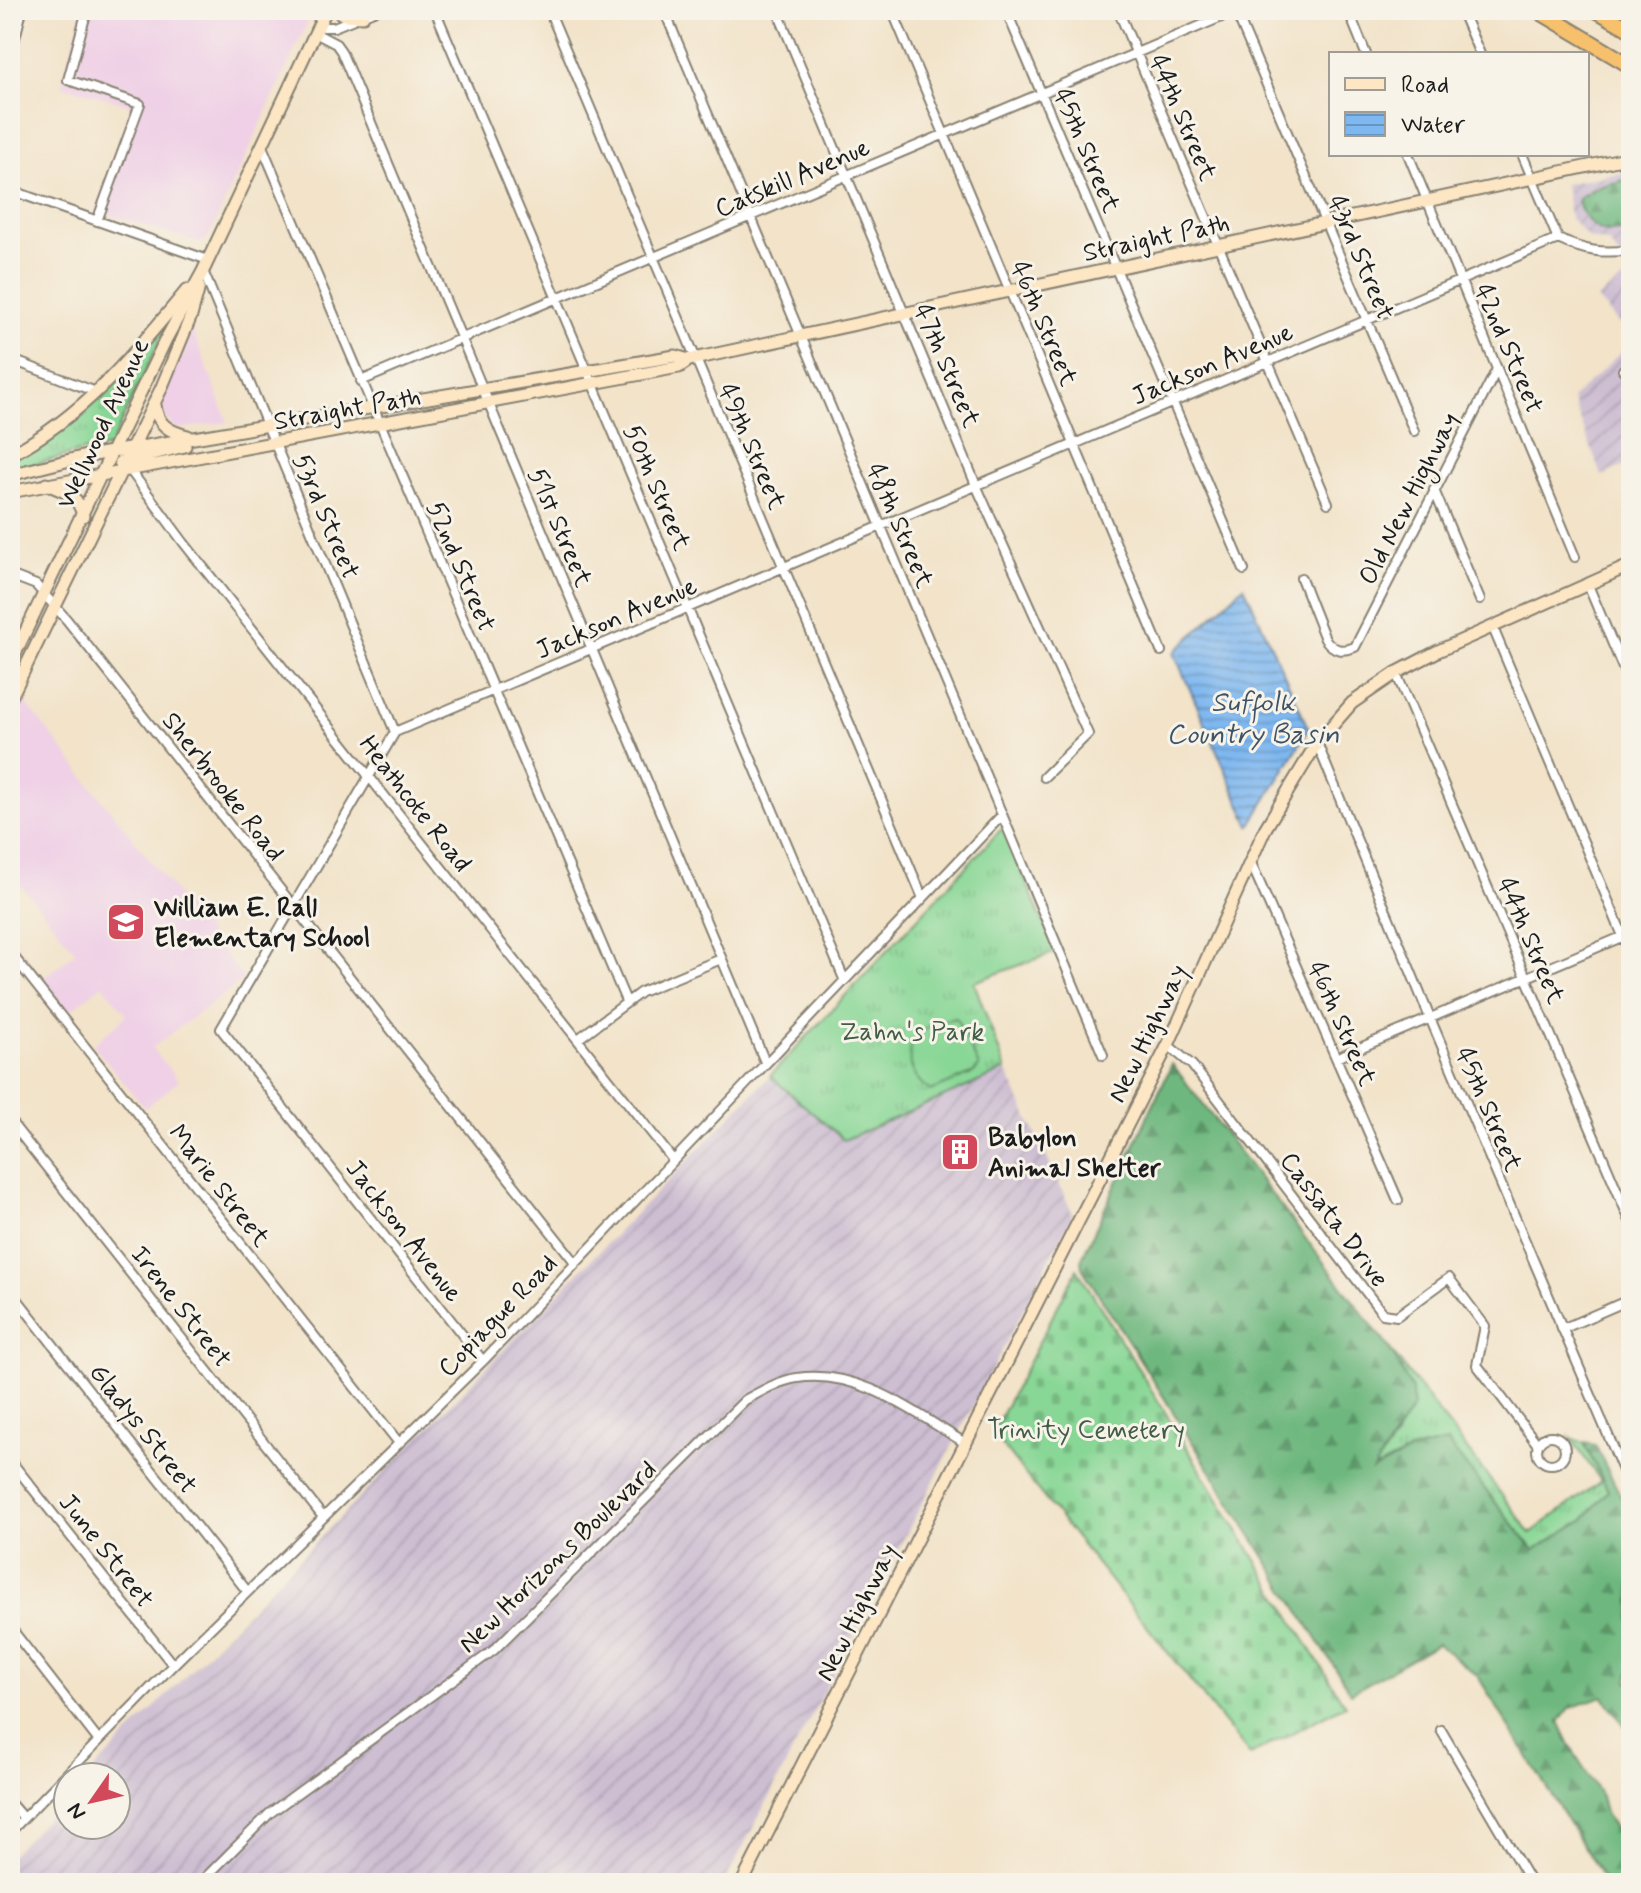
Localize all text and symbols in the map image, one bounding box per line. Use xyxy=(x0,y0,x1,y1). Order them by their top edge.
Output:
street label: 44th Street xyxy=(1140,49,1224,186)
legend xyxy=(1329,52,1589,156)
text: Road xyxy=(1401,70,1449,101)
street label: 45th Street xyxy=(1045,83,1128,218)
text: Water xyxy=(1401,110,1466,141)
street label: Catskill Avenue xyxy=(710,131,875,227)
street label: 43rd Street xyxy=(1319,190,1402,325)
street label: Straight Path xyxy=(1080,207,1233,271)
street label: 46th Street xyxy=(1002,256,1085,392)
street label: 42nd Street xyxy=(1466,279,1551,419)
street label: 47th Street xyxy=(905,299,988,433)
street label: Jackson Avenue xyxy=(1127,316,1299,414)
street label: Wellwood Avenue xyxy=(49,333,158,515)
street label: 49th Street xyxy=(709,378,793,515)
street label: Straight Path xyxy=(271,380,424,440)
street label: Old New Highway xyxy=(1352,407,1470,592)
street label: 50th Street xyxy=(614,420,698,556)
street label: 53rd Street xyxy=(284,449,367,585)
street label: 48th Street xyxy=(858,458,941,594)
street label: 51st Street xyxy=(519,463,599,593)
street label: 52nd Street xyxy=(417,496,503,637)
street label: Jackson Avenue xyxy=(531,570,703,668)
water label: Suffolk Country Basin xyxy=(1166,685,1340,754)
street label: Sherbrooke Road xyxy=(153,705,292,869)
street label: Heathcote Road xyxy=(350,729,479,880)
street label: 44th Street xyxy=(1488,872,1572,1009)
place label: William E. Rall Elementary School xyxy=(153,892,370,956)
school or university icon: William E. Rall Elementary School xyxy=(105,901,147,943)
street label: 46th Street xyxy=(1299,956,1384,1091)
street label: New Highway xyxy=(1101,959,1197,1109)
park label: Zahn's Park xyxy=(840,1016,984,1050)
street label: 45th Street xyxy=(1447,1042,1530,1177)
street label: Marie Street xyxy=(160,1118,277,1254)
place label: Babylon Animal Shelter xyxy=(988,1122,1162,1186)
building icon: Babylon Animal Shelter xyxy=(939,1131,981,1173)
street label: Cassata Drive xyxy=(1271,1145,1396,1295)
street label: Jackson Avenue xyxy=(337,1153,470,1309)
street label: Irene Street xyxy=(122,1239,239,1375)
street label: Copiague Road xyxy=(431,1248,567,1386)
street label: Gladys Street xyxy=(81,1357,204,1502)
park label: Trinity Cemetery xyxy=(987,1414,1185,1448)
street label: New Horizons Boulevard xyxy=(452,1454,665,1661)
street label: June Street xyxy=(50,1487,161,1615)
street label: New Highway xyxy=(809,1538,907,1687)
north arrow xyxy=(52,1761,132,1841)
text: N xyxy=(61,1797,93,1825)

